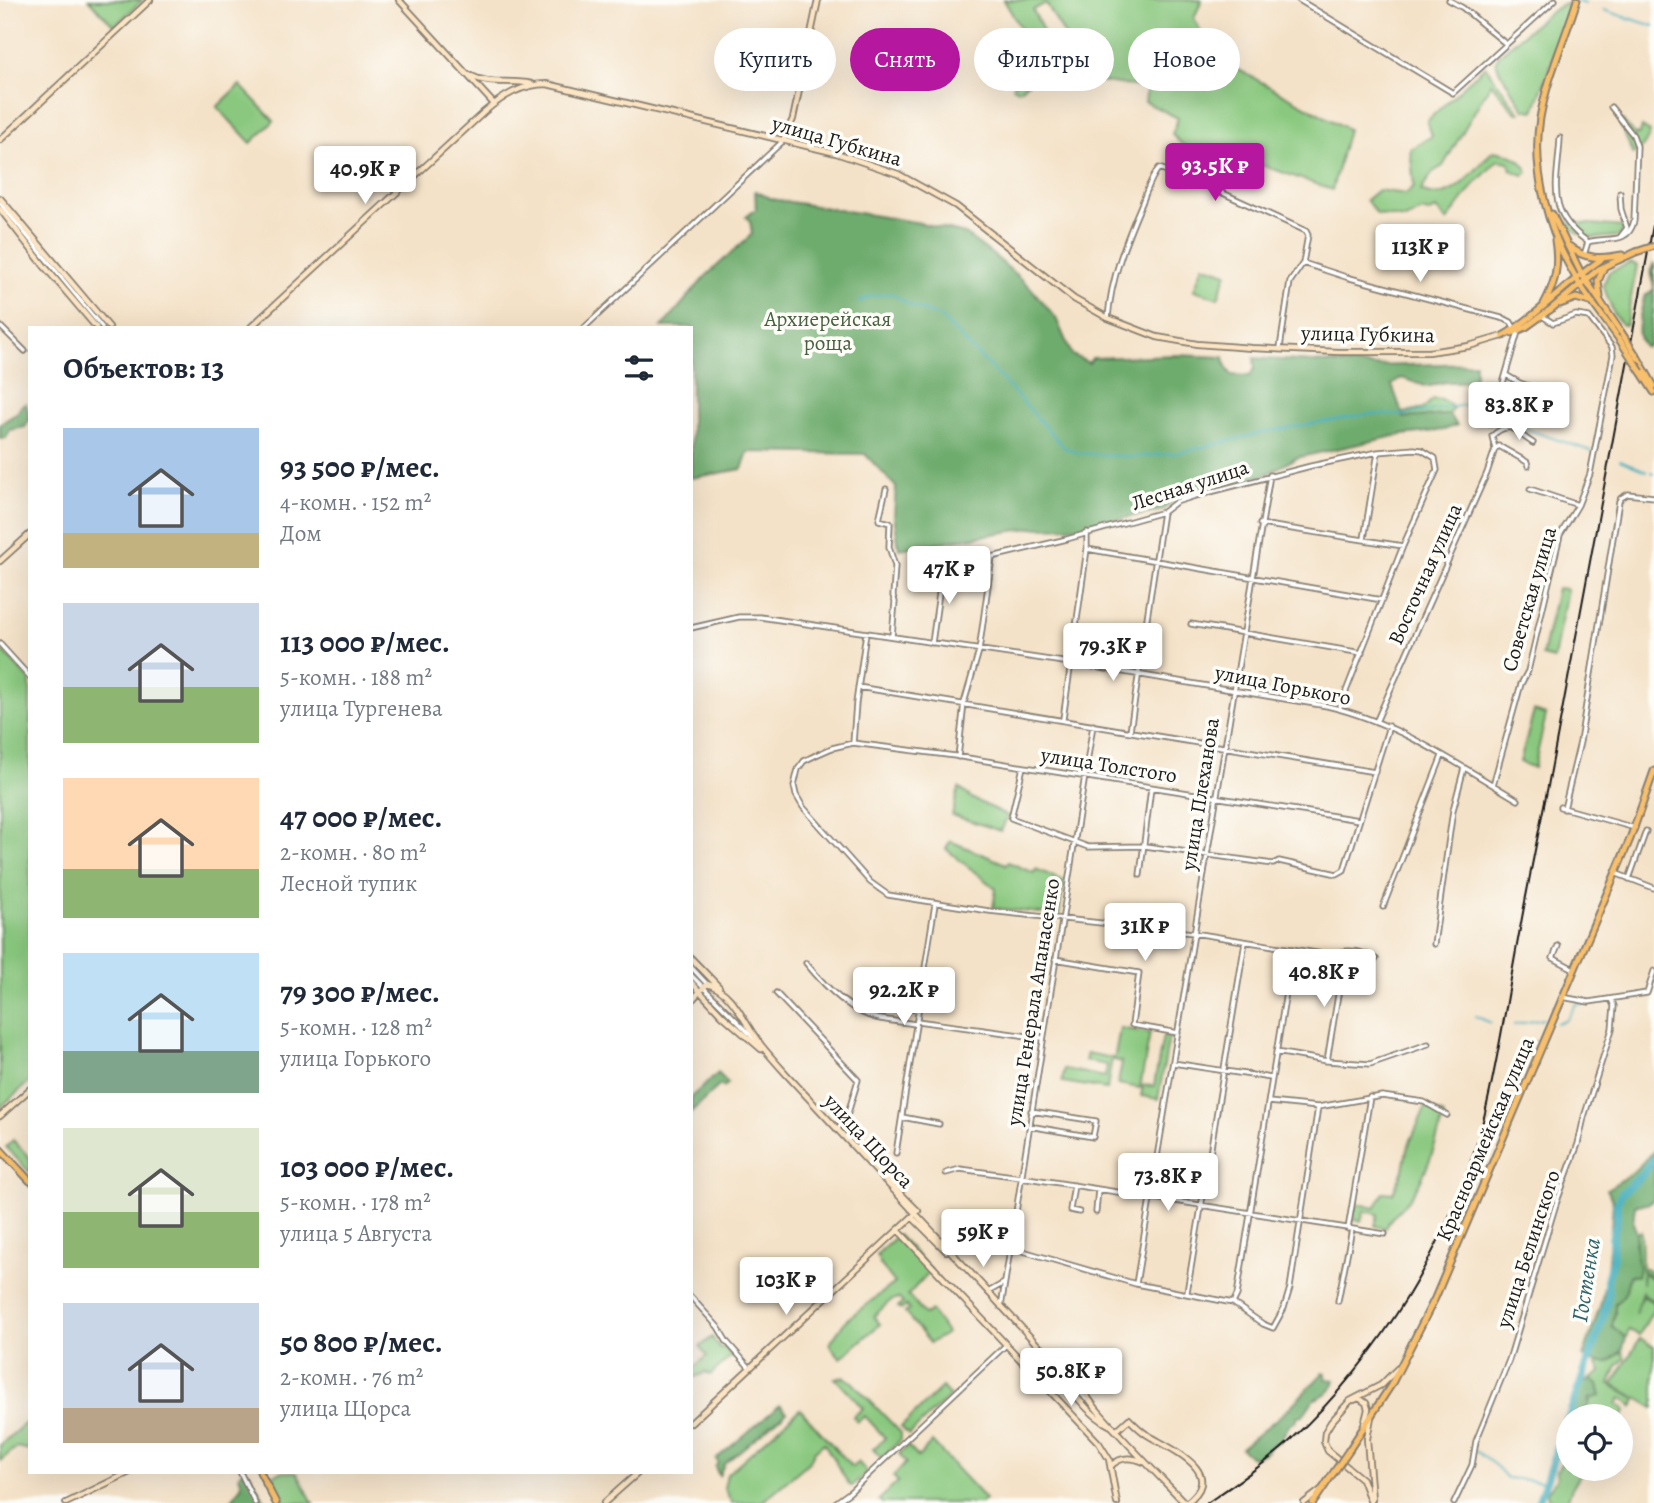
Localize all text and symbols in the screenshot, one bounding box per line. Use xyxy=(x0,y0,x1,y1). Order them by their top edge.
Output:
chip: Купить xyxy=(714,28,836,91)
chip: Снять xyxy=(850,28,960,91)
chip: Фильтры xyxy=(974,28,1114,91)
chip: Новое xyxy=(1128,28,1240,91)
street label: улица Губкина xyxy=(768,109,905,173)
pin: 93.5K ₽ xyxy=(1150,144,1280,203)
pin: 40.9K ₽ xyxy=(300,146,430,206)
text: 93.5K ₽ xyxy=(1181,150,1249,181)
text: 40.9K ₽ xyxy=(330,153,400,184)
pin: 113K ₽ xyxy=(1363,224,1477,284)
text: 113K ₽ xyxy=(1391,231,1449,262)
park label: Архиерейская роща xyxy=(764,305,892,357)
street label: улица Губкина xyxy=(1300,319,1435,349)
text: Объектов: 13 xyxy=(63,348,224,388)
icon: filters xyxy=(620,349,658,387)
pin: 83.8K ₽ xyxy=(1454,382,1584,442)
text: 83.8K ₽ xyxy=(1484,389,1554,420)
text: 93 500 ₽/мес. xyxy=(280,447,440,487)
street label: Лесная улица xyxy=(1128,453,1253,517)
icon: home xyxy=(119,456,203,540)
text: 4-комн. · 152 m² xyxy=(280,487,431,518)
street label: Восточная улица xyxy=(1381,499,1469,649)
text: Дом xyxy=(280,518,322,549)
street label: Советская улица xyxy=(1495,523,1563,675)
pin: 47K ₽ xyxy=(900,546,998,606)
text: 47K ₽ xyxy=(923,553,975,584)
text: 113 000 ₽/мес. xyxy=(280,622,450,662)
pin: 79.3K ₽ xyxy=(1048,624,1178,683)
text: 79.3K ₽ xyxy=(1079,630,1147,661)
icon: home xyxy=(119,631,203,715)
street label: улица Горького xyxy=(1212,658,1353,712)
text: 5-комн. · 188 m² xyxy=(280,662,432,693)
text: улица Тургенева xyxy=(280,693,443,724)
street label: улица Плеханова xyxy=(1174,715,1226,873)
street label: улица Толстого xyxy=(1038,740,1179,790)
text: 47 000 ₽/мес. xyxy=(280,797,442,837)
icon: home xyxy=(119,806,203,890)
text: 2-комн. · 80 m² xyxy=(280,837,426,868)
text: Лесной тупик xyxy=(280,868,417,899)
street label: улица Генерала Апанасенко xyxy=(999,876,1066,1129)
pin: 31K ₽ xyxy=(1096,904,1194,963)
text: 31K ₽ xyxy=(1121,910,1169,941)
pin: 40.8K ₽ xyxy=(1259,950,1389,1009)
text: 40.8K ₽ xyxy=(1289,956,1359,987)
pin: 92.2K ₽ xyxy=(839,968,969,1027)
text: 79 300 ₽/мес. xyxy=(280,972,440,1012)
text: 92.2K ₽ xyxy=(869,974,939,1005)
icon: home xyxy=(119,981,203,1065)
text: 5-комн. · 128 m² xyxy=(280,1012,432,1043)
street label: Красноармейская улица xyxy=(1429,1032,1541,1245)
text: улица Горького xyxy=(280,1043,431,1074)
street label: улица Щорса xyxy=(817,1087,920,1195)
text: 103 000 ₽/мес. xyxy=(280,1147,454,1187)
pin: 73.8K ₽ xyxy=(1103,1154,1233,1213)
icon: home xyxy=(119,1156,203,1240)
text: 73.8K ₽ xyxy=(1134,1160,1202,1191)
street label: улица Белинского xyxy=(1489,1166,1567,1332)
text: 5-комн. · 178 m² xyxy=(280,1187,431,1218)
pin: 59K ₽ xyxy=(934,1210,1032,1269)
text: 59K ₽ xyxy=(957,1216,1009,1247)
text: улица 5 Августа xyxy=(280,1218,432,1249)
water label: Гостенка xyxy=(1564,1235,1608,1324)
pin: 103K ₽ xyxy=(729,1258,843,1317)
text: 103K ₽ xyxy=(756,1264,816,1295)
text: 50 800 ₽/мес. xyxy=(280,1322,443,1362)
icon: home xyxy=(119,1331,203,1415)
pin: 50.8K ₽ xyxy=(1006,1348,1136,1408)
text: 50.8K ₽ xyxy=(1036,1355,1106,1386)
text: 2-комн. · 76 m² xyxy=(280,1362,423,1393)
text: улица Щорса xyxy=(280,1393,411,1424)
map controls xyxy=(1556,1404,1633,1481)
button: locate xyxy=(1556,1404,1633,1481)

